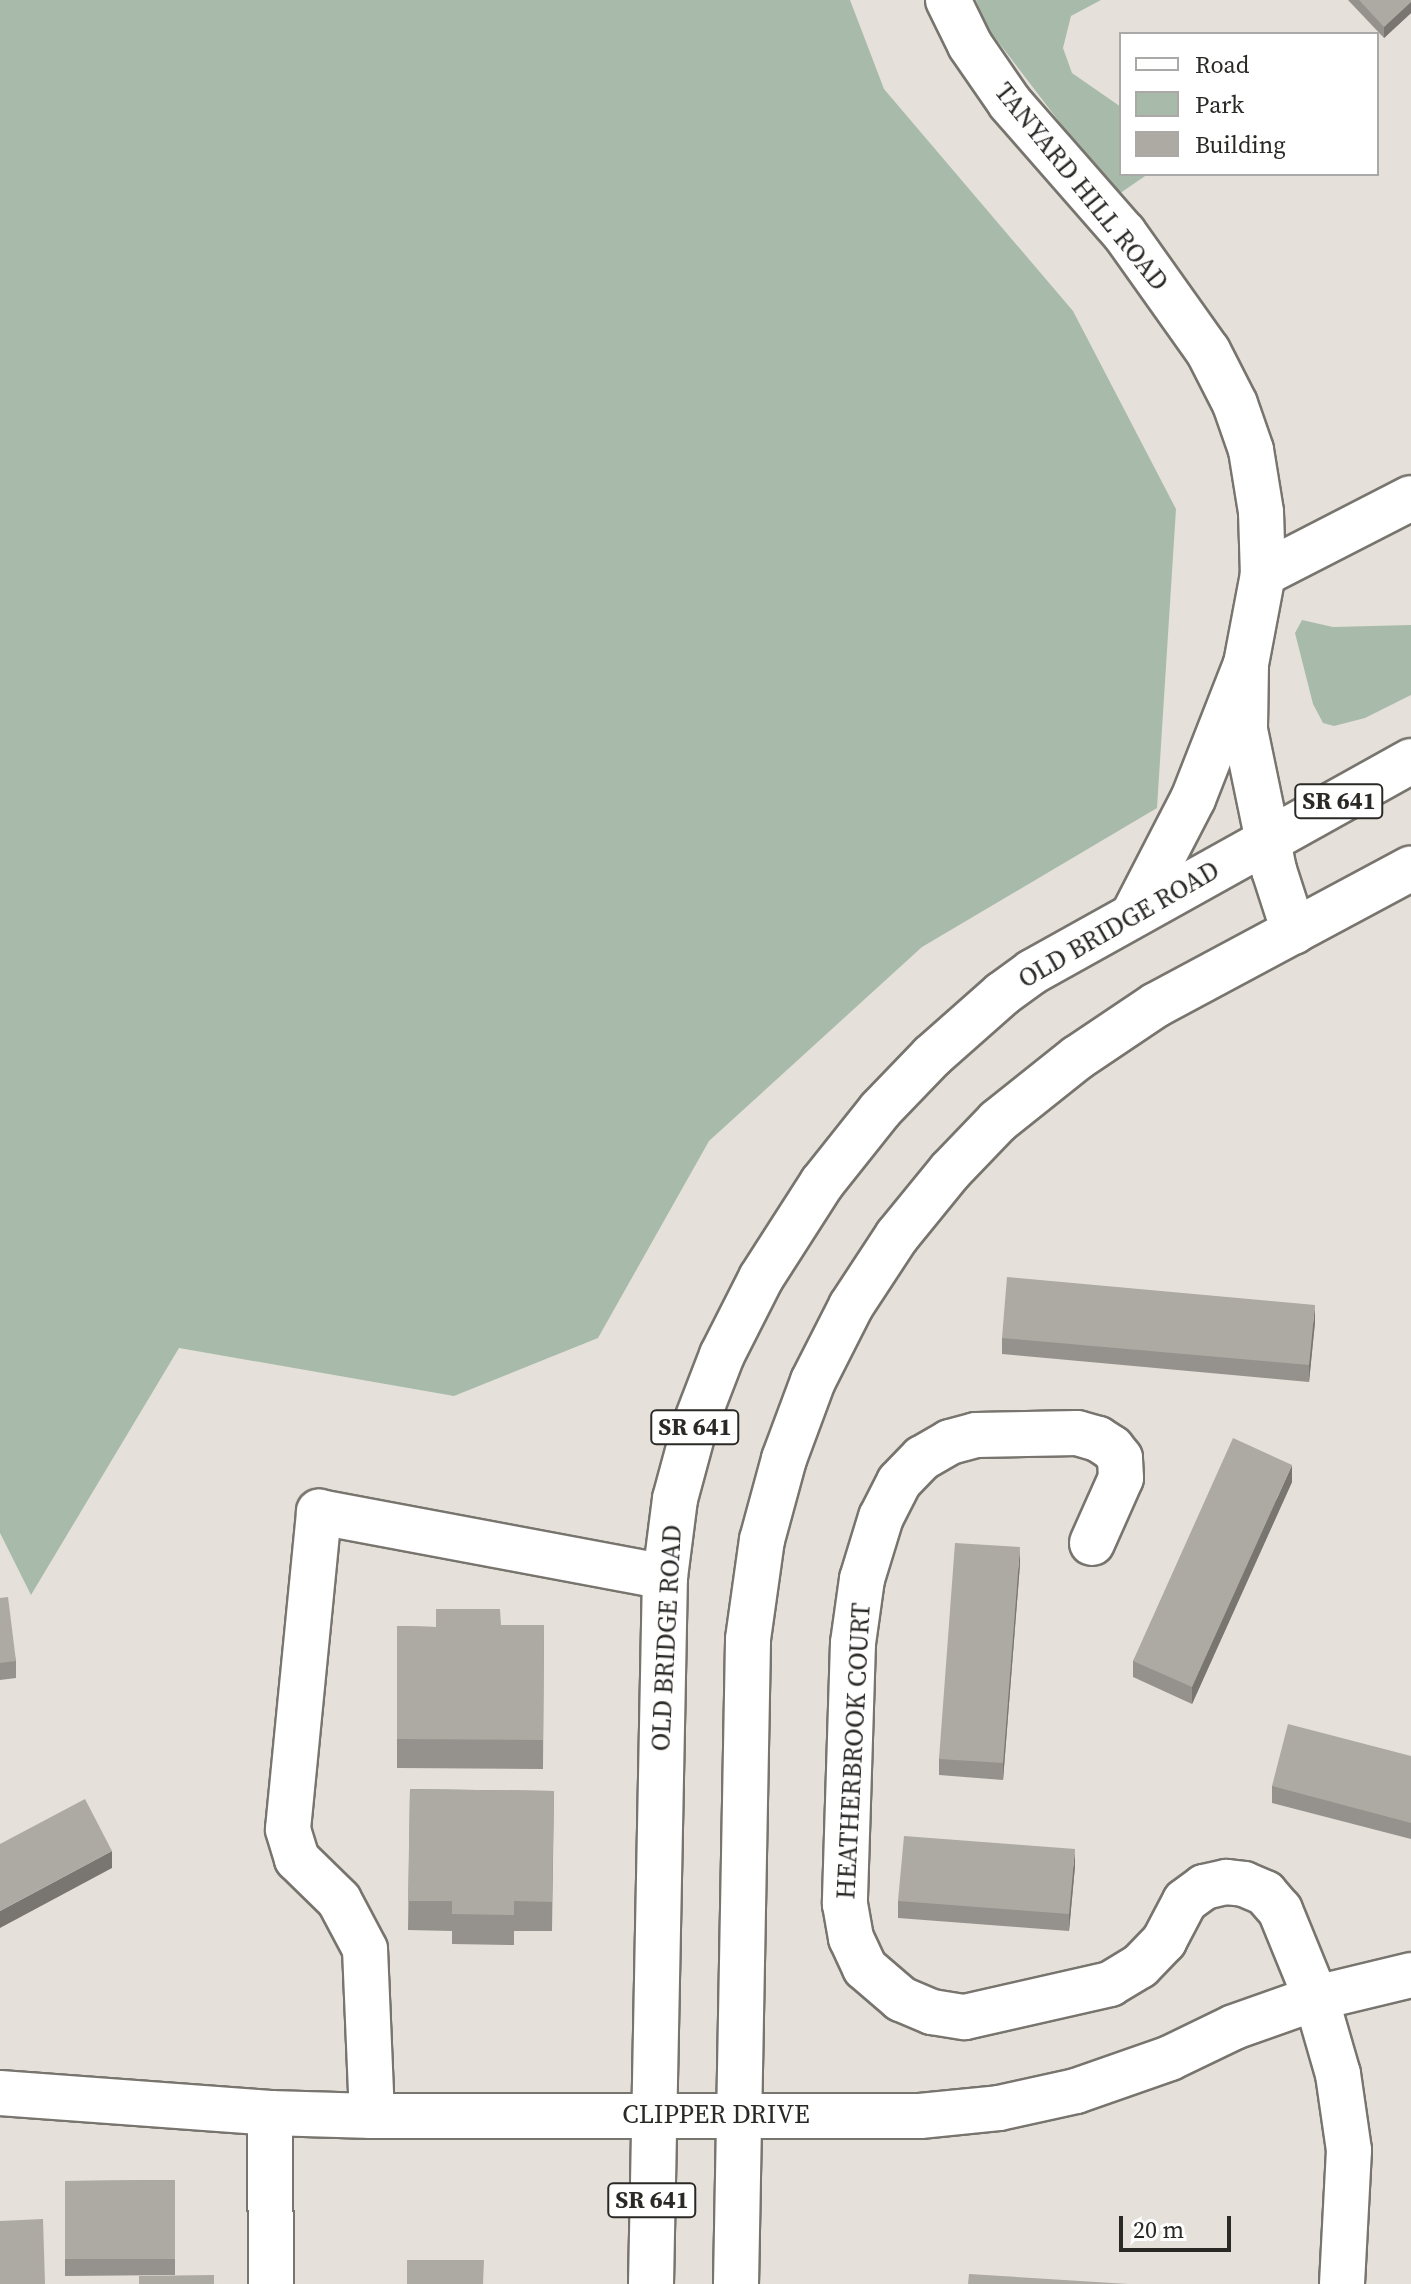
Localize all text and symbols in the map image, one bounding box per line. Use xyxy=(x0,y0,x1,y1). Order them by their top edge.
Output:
legend xyxy=(1119,32,1379,176)
text: Road xyxy=(1195,48,1249,81)
street label: TANYARD HILL ROAD xyxy=(988,77,1174,297)
text: Park xyxy=(1195,88,1244,121)
text: Building xyxy=(1195,128,1286,161)
road number: SR 641 xyxy=(1293,781,1385,821)
street label: OLD BRIDGE ROAD xyxy=(1013,855,1225,995)
road number: SR 641 xyxy=(649,1407,741,1447)
street label: OLD BRIDGE ROAD xyxy=(645,1524,689,1752)
street label: HEATHERBROOK COURT xyxy=(831,1602,877,1900)
street label: CLIPPER DRIVE xyxy=(622,2099,810,2131)
road number: SR 641 xyxy=(606,2180,698,2220)
scale bar xyxy=(1123,2200,1235,2250)
text: 20 m xyxy=(1133,2213,1184,2246)

